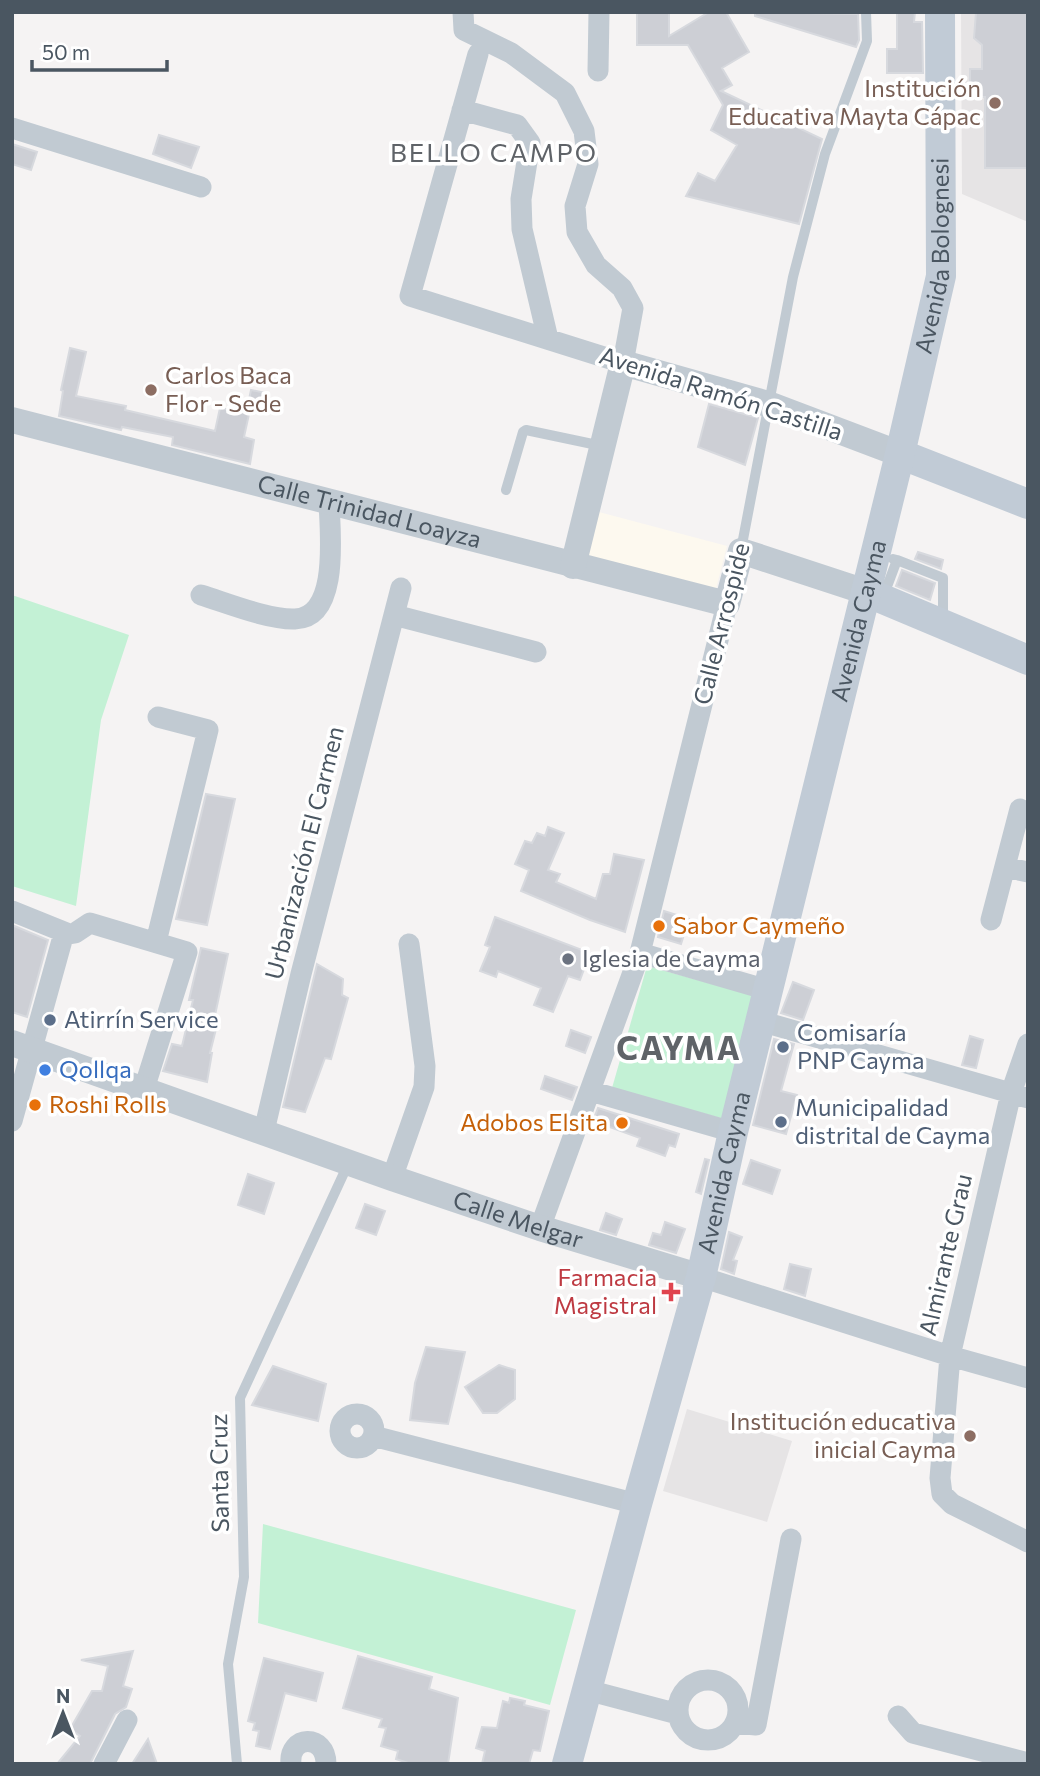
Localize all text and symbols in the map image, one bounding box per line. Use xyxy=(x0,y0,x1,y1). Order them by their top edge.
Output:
scale bar xyxy=(32,28,166,72)
text: 50 m xyxy=(42,39,90,64)
place label: Institución Educativa Mayta Cápac xyxy=(728,73,981,130)
marker: Institución Educativa Mayta Cápac xyxy=(987,95,1003,111)
district label: BELLO CAMPO xyxy=(390,136,598,167)
street label: Avenida Bolognesi xyxy=(908,157,954,356)
street label: Avenida Ramón Castilla xyxy=(596,340,847,446)
place label: Carlos Baca Flor - Sede xyxy=(165,360,292,417)
marker: Carlos Baca Flor - Sede xyxy=(143,382,159,398)
street label: Calle Trinidad Loayza xyxy=(255,468,485,553)
street label: Avenida Cayma xyxy=(824,537,891,705)
street label: Calle Arrospide xyxy=(686,540,755,708)
street label: Urbanización El Carmen xyxy=(258,723,349,982)
place label: Sabor Caymeño xyxy=(673,910,845,939)
marker: Sabor Caymeño xyxy=(651,918,667,934)
place label: Iglesia de Cayma xyxy=(582,943,760,972)
marker: Iglesia de Cayma xyxy=(560,951,576,967)
place label: Atirrín Service xyxy=(64,1004,219,1033)
marker: Atirrín Service xyxy=(42,1012,58,1028)
place label: Comisaría PNP Cayma xyxy=(797,1017,924,1074)
district label: CAYMA xyxy=(616,1027,742,1067)
marker: Comisaría PNP Cayma xyxy=(775,1039,791,1055)
place label: Qollqa xyxy=(59,1054,132,1083)
marker: Qollqa xyxy=(37,1062,53,1078)
street label: Avenida Cayma xyxy=(691,1088,756,1256)
place label: Roshi Rolls xyxy=(49,1089,167,1118)
place label: Municipalidad distrital de Cayma xyxy=(795,1092,990,1149)
marker: Roshi Rolls xyxy=(27,1097,43,1113)
place label: Adobos Elsita xyxy=(460,1107,608,1136)
marker: Municipalidad distrital de Cayma xyxy=(773,1114,789,1130)
marker: Adobos Elsita xyxy=(614,1115,630,1131)
street label: Almirante Grau xyxy=(912,1171,977,1338)
street label: Calle Melgar xyxy=(450,1184,587,1253)
place label: Farmacia Magistral xyxy=(554,1262,657,1319)
marker: Farmacia Magistral xyxy=(663,1284,679,1300)
place label: Institución educativa inicial Cayma xyxy=(730,1406,956,1463)
street label: Santa Cruz xyxy=(203,1413,234,1533)
marker: Institución educativa inicial Cayma xyxy=(962,1428,978,1444)
north arrow xyxy=(28,1678,98,1748)
text: N xyxy=(56,1684,70,1707)

